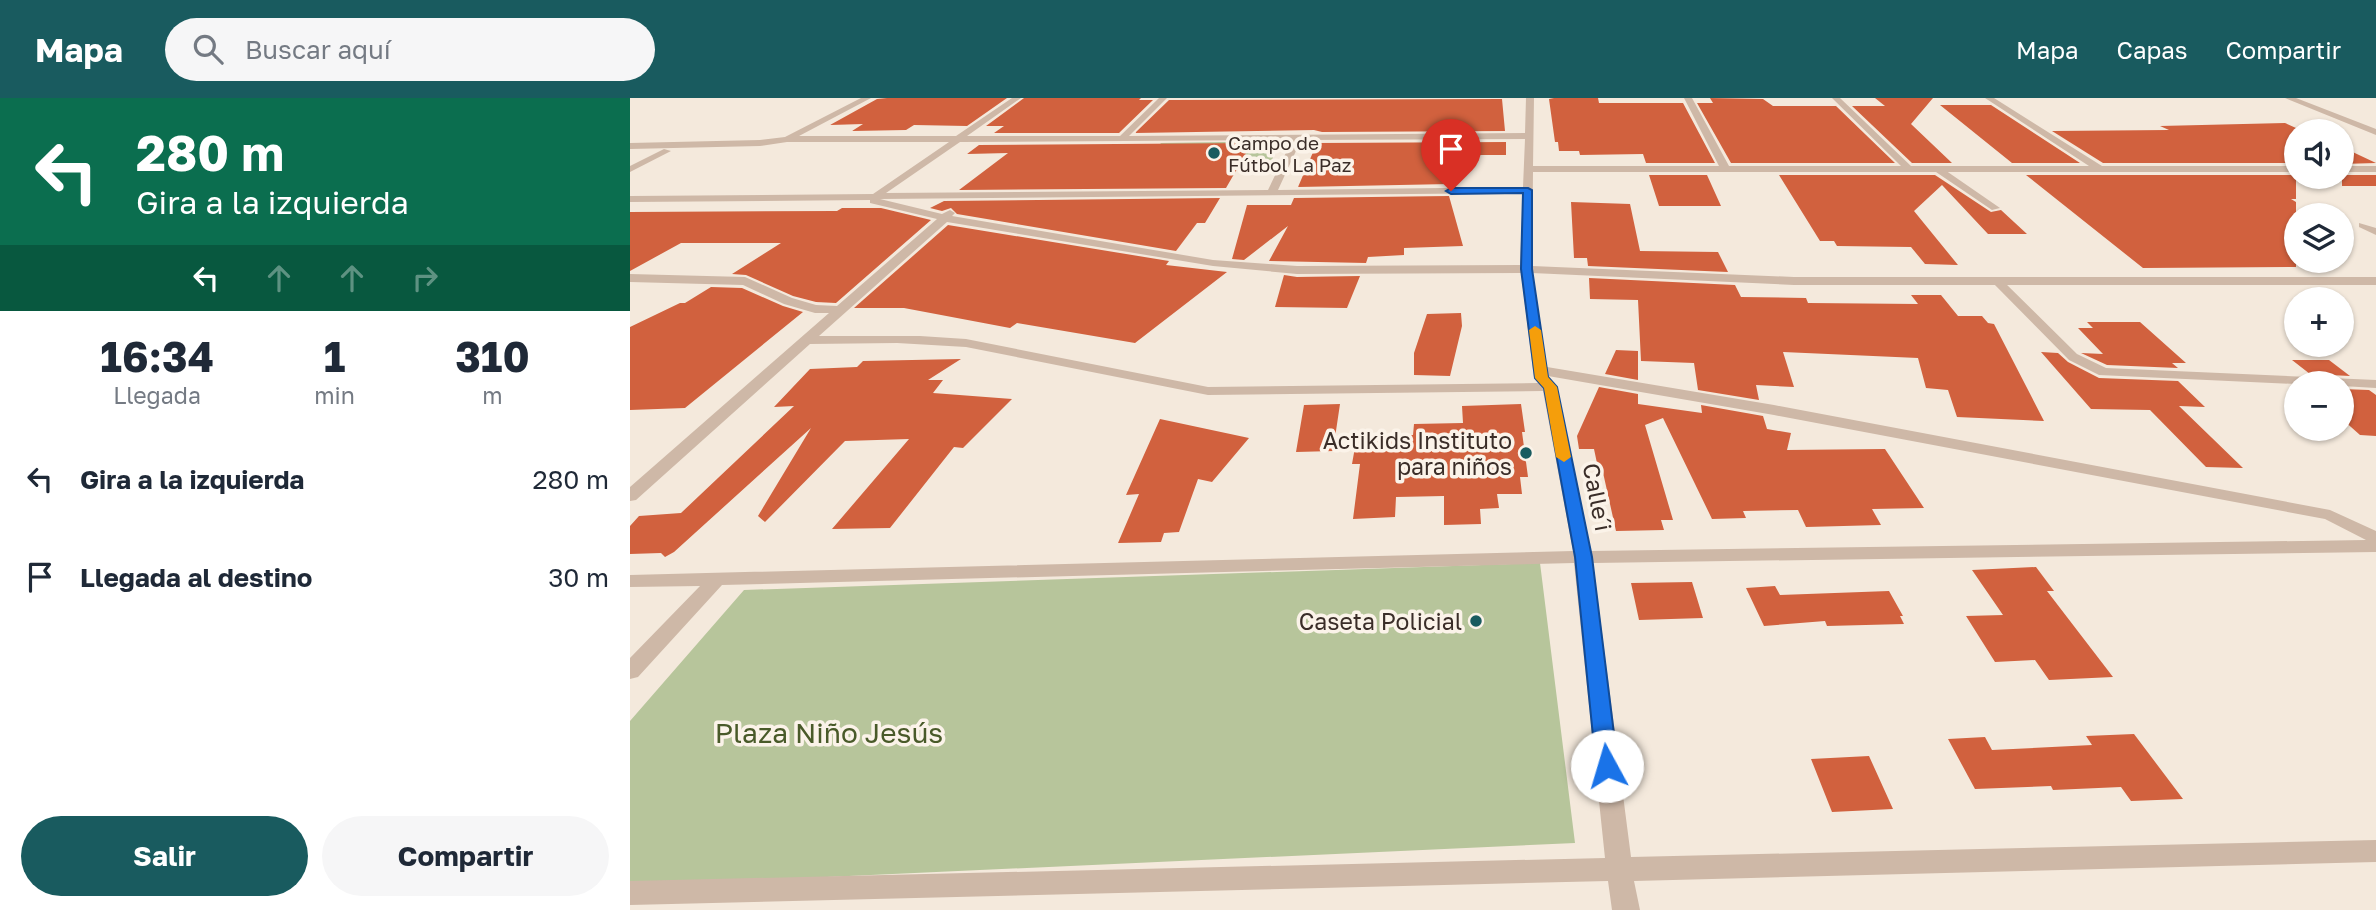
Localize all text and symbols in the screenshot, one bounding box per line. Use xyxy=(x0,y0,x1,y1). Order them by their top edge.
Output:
search box xyxy=(165,18,655,81)
text: Mapa xyxy=(35,30,123,69)
icon: search xyxy=(189,30,227,68)
text: Buscar aquí xyxy=(245,34,391,65)
text: Mapa xyxy=(2016,35,2079,64)
text: Capas xyxy=(2117,35,2187,64)
text: Compartir xyxy=(2225,35,2341,64)
pin xyxy=(1421,119,1481,191)
map controls xyxy=(2284,119,2354,441)
button: sound xyxy=(2284,119,2354,189)
text: 280 m xyxy=(136,123,284,182)
icon: left xyxy=(21,126,112,217)
icon: arrive xyxy=(1432,130,1470,168)
place label: Campo de Fútbol La Paz xyxy=(1228,131,1352,176)
marker: Campo de Fútbol La Paz xyxy=(1206,145,1222,161)
text: Gira a la izquierda xyxy=(136,183,409,221)
button: layers xyxy=(2284,203,2354,273)
icon: left xyxy=(187,259,225,297)
icon: ahead xyxy=(260,259,298,297)
icon: ahead xyxy=(333,259,371,297)
icon: right xyxy=(406,259,444,297)
button: + xyxy=(2284,287,2354,357)
text: 16:34 xyxy=(100,331,214,381)
text: 1 xyxy=(324,331,345,381)
text: 310 xyxy=(455,331,530,381)
button: − xyxy=(2284,371,2354,441)
text: Llegada xyxy=(113,381,201,409)
text: min xyxy=(314,381,355,409)
text: m xyxy=(482,381,503,409)
place label: Actikids Instituto para niños xyxy=(1323,426,1512,480)
marker: Actikids Instituto para niños xyxy=(1518,445,1534,461)
icon: left xyxy=(21,460,59,498)
street label: Calle´i xyxy=(1578,461,1618,533)
text: Gira a la izquierda xyxy=(80,464,304,495)
text: 280 m xyxy=(532,464,609,495)
icon: arrive xyxy=(21,558,59,596)
text: Llegada al destino xyxy=(80,562,312,593)
text: 30 m xyxy=(548,562,609,593)
place label: Caseta Policial xyxy=(1299,607,1462,635)
marker: Caseta Policial xyxy=(1468,613,1484,629)
park label: Plaza Niño Jesús xyxy=(715,716,943,749)
position arrow xyxy=(1570,729,1644,803)
button: Salir xyxy=(21,816,308,896)
button: Compartir xyxy=(322,816,609,896)

